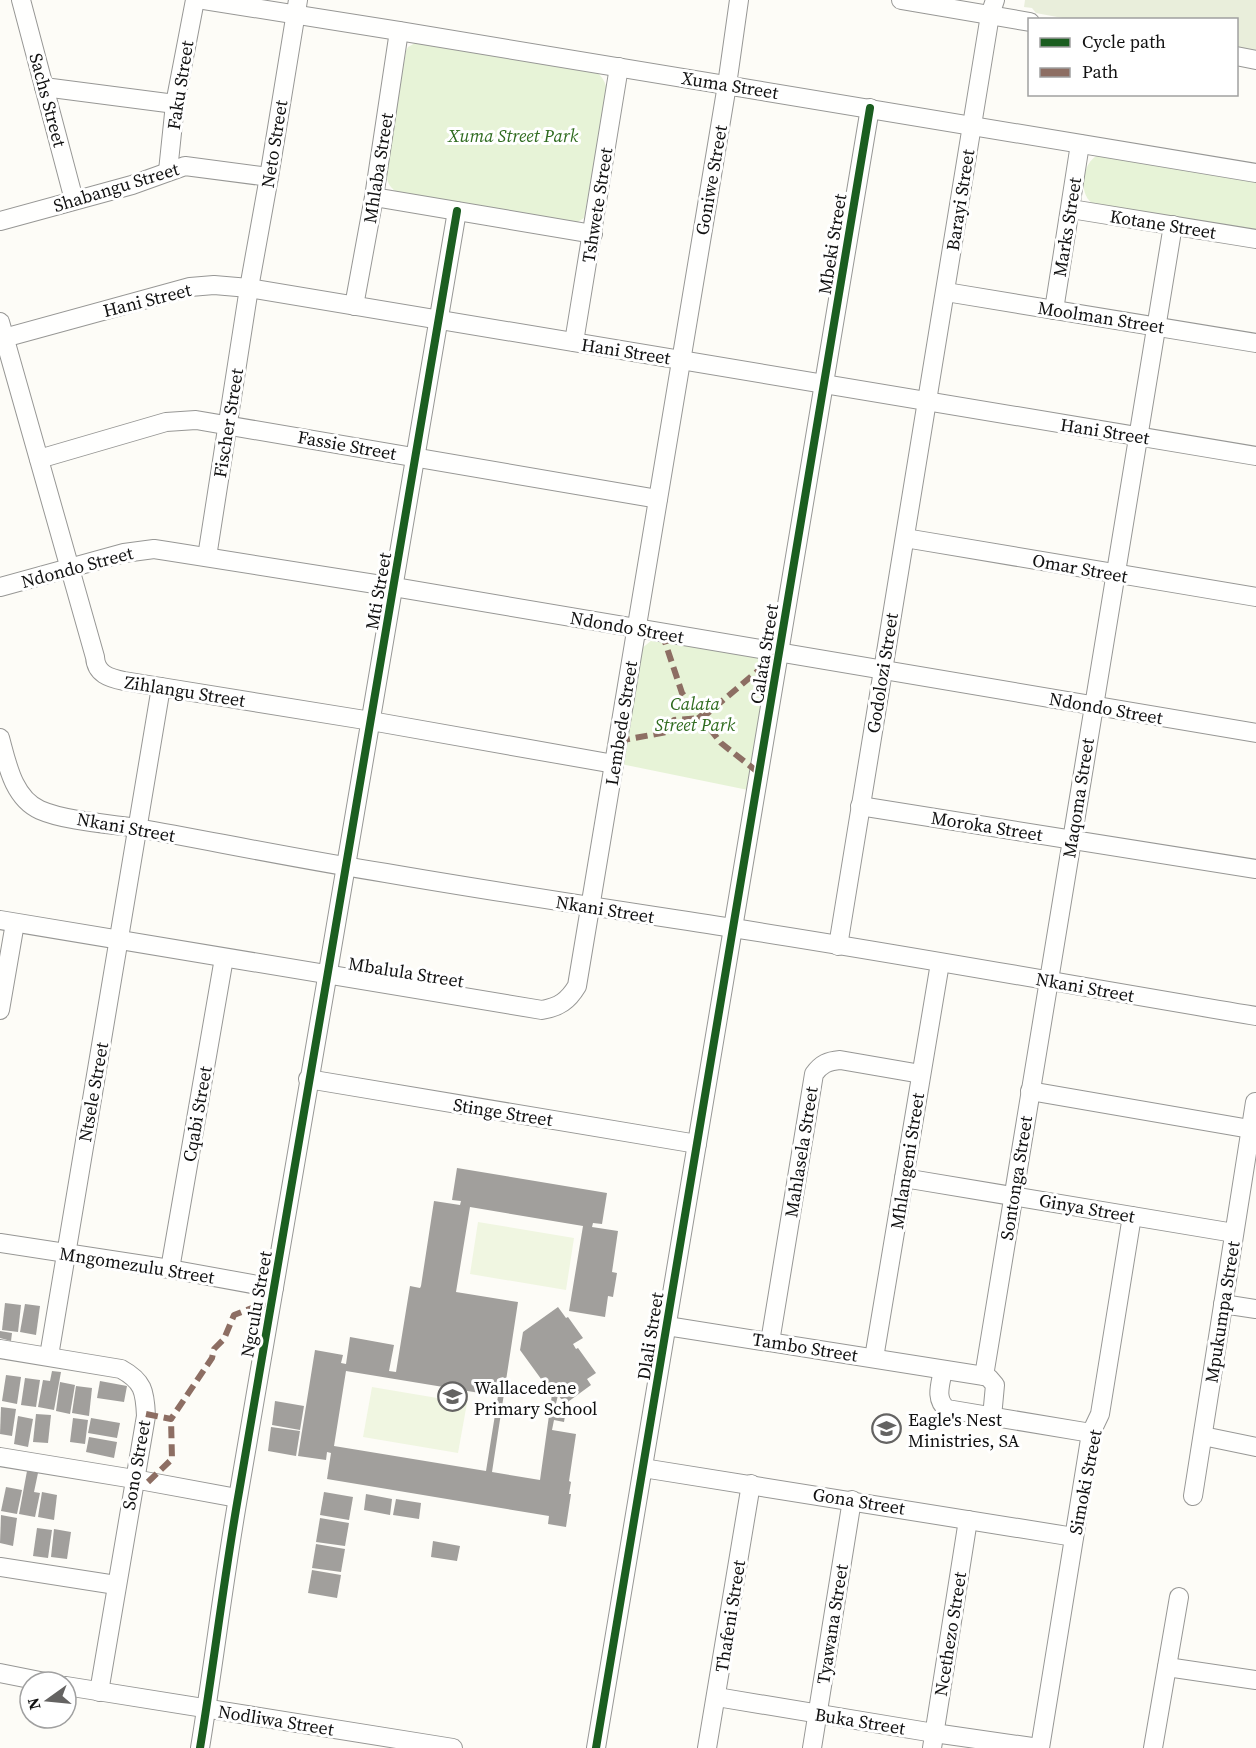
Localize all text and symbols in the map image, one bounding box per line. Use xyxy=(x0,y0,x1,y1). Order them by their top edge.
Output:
legend xyxy=(1028,18,1238,96)
text: Cycle path xyxy=(1082,29,1166,54)
street label: Faku Street xyxy=(161,39,199,131)
street label: Sachs Street xyxy=(23,50,73,150)
text: Path xyxy=(1082,59,1119,84)
street label: Xuma Street xyxy=(680,65,780,105)
street label: Neto Street xyxy=(255,98,293,190)
street label: Mhlaba Street xyxy=(357,111,399,225)
park label: Xuma Street Park xyxy=(447,123,579,148)
street label: Goniwe Street xyxy=(689,123,733,237)
street label: Tshwete Street xyxy=(576,146,618,264)
street label: Barayi Street xyxy=(940,147,980,252)
street label: Shabangu Street xyxy=(50,156,182,218)
street label: Marks Street xyxy=(1047,175,1087,279)
street label: Mbeki Street xyxy=(812,192,852,296)
street label: Kotane Street xyxy=(1108,203,1218,245)
street label: Hani Street xyxy=(100,277,194,323)
street label: Moolman Street xyxy=(1036,295,1166,339)
street label: Hani Street xyxy=(580,332,672,370)
street label: Fischer Street xyxy=(207,366,249,479)
street label: Hani Street xyxy=(1059,412,1151,450)
street label: Fassie Street xyxy=(296,424,398,466)
street label: Ndondo Street xyxy=(18,540,136,594)
street label: Omar Street xyxy=(1030,547,1130,589)
street label: Mti Street xyxy=(359,550,397,632)
street label: Calata Street xyxy=(744,602,784,706)
street label: Ndondo Street xyxy=(568,605,686,649)
street label: Godolozi Street xyxy=(860,611,904,735)
street label: Lembede Street xyxy=(599,659,643,787)
street label: Zihlangu Street xyxy=(123,669,247,713)
street label: Ndondo Street xyxy=(1047,686,1165,730)
park label: Calata Street Park xyxy=(655,691,736,737)
street label: Maqoma Street xyxy=(1056,736,1100,860)
street label: Moroka Street xyxy=(929,805,1045,847)
street label: Nkani Street xyxy=(75,806,177,848)
street label: Nkani Street xyxy=(554,889,656,929)
street label: Mbalula Street xyxy=(346,951,466,993)
street label: Nkani Street xyxy=(1034,966,1136,1008)
street label: Ntsele Street xyxy=(72,1040,114,1144)
street label: Cqabi Street xyxy=(176,1064,218,1164)
street label: Mahlasela Street xyxy=(778,1085,824,1219)
street label: Mhlangeni Street xyxy=(884,1091,930,1231)
street label: Stinge Street xyxy=(452,1092,555,1132)
street label: Sontonga Street xyxy=(994,1114,1038,1242)
street label: Ginya Street xyxy=(1037,1187,1137,1229)
street label: Mpukumpa Street xyxy=(1198,1239,1246,1385)
street label: Mngomezulu Street xyxy=(58,1240,216,1290)
street label: Ngculu Street xyxy=(234,1249,278,1359)
street label: Dlali Street xyxy=(631,1290,669,1382)
street label: Tambo Street xyxy=(750,1326,860,1368)
place label: Wallacedene Primary School xyxy=(474,1375,597,1421)
school or university icon: Wallacedene Primary School xyxy=(437,1381,469,1413)
place label: Eagle's Nest Ministries, SA xyxy=(908,1407,1020,1453)
school or university icon: Eagle's Nest Ministries, SA xyxy=(871,1413,903,1445)
street label: Sono Street xyxy=(116,1418,156,1512)
street label: Simoki Street xyxy=(1063,1427,1107,1537)
street label: Gona Street xyxy=(811,1481,907,1521)
street label: Thafeni Street xyxy=(709,1558,751,1674)
street label: Tyawana Street xyxy=(810,1562,854,1686)
street label: Ncethezo Street xyxy=(928,1570,972,1698)
north arrow xyxy=(18,1670,78,1730)
text: N xyxy=(21,1695,46,1712)
street label: Nodliwa Street xyxy=(216,1699,336,1742)
street label: Buka Street xyxy=(813,1702,907,1741)

